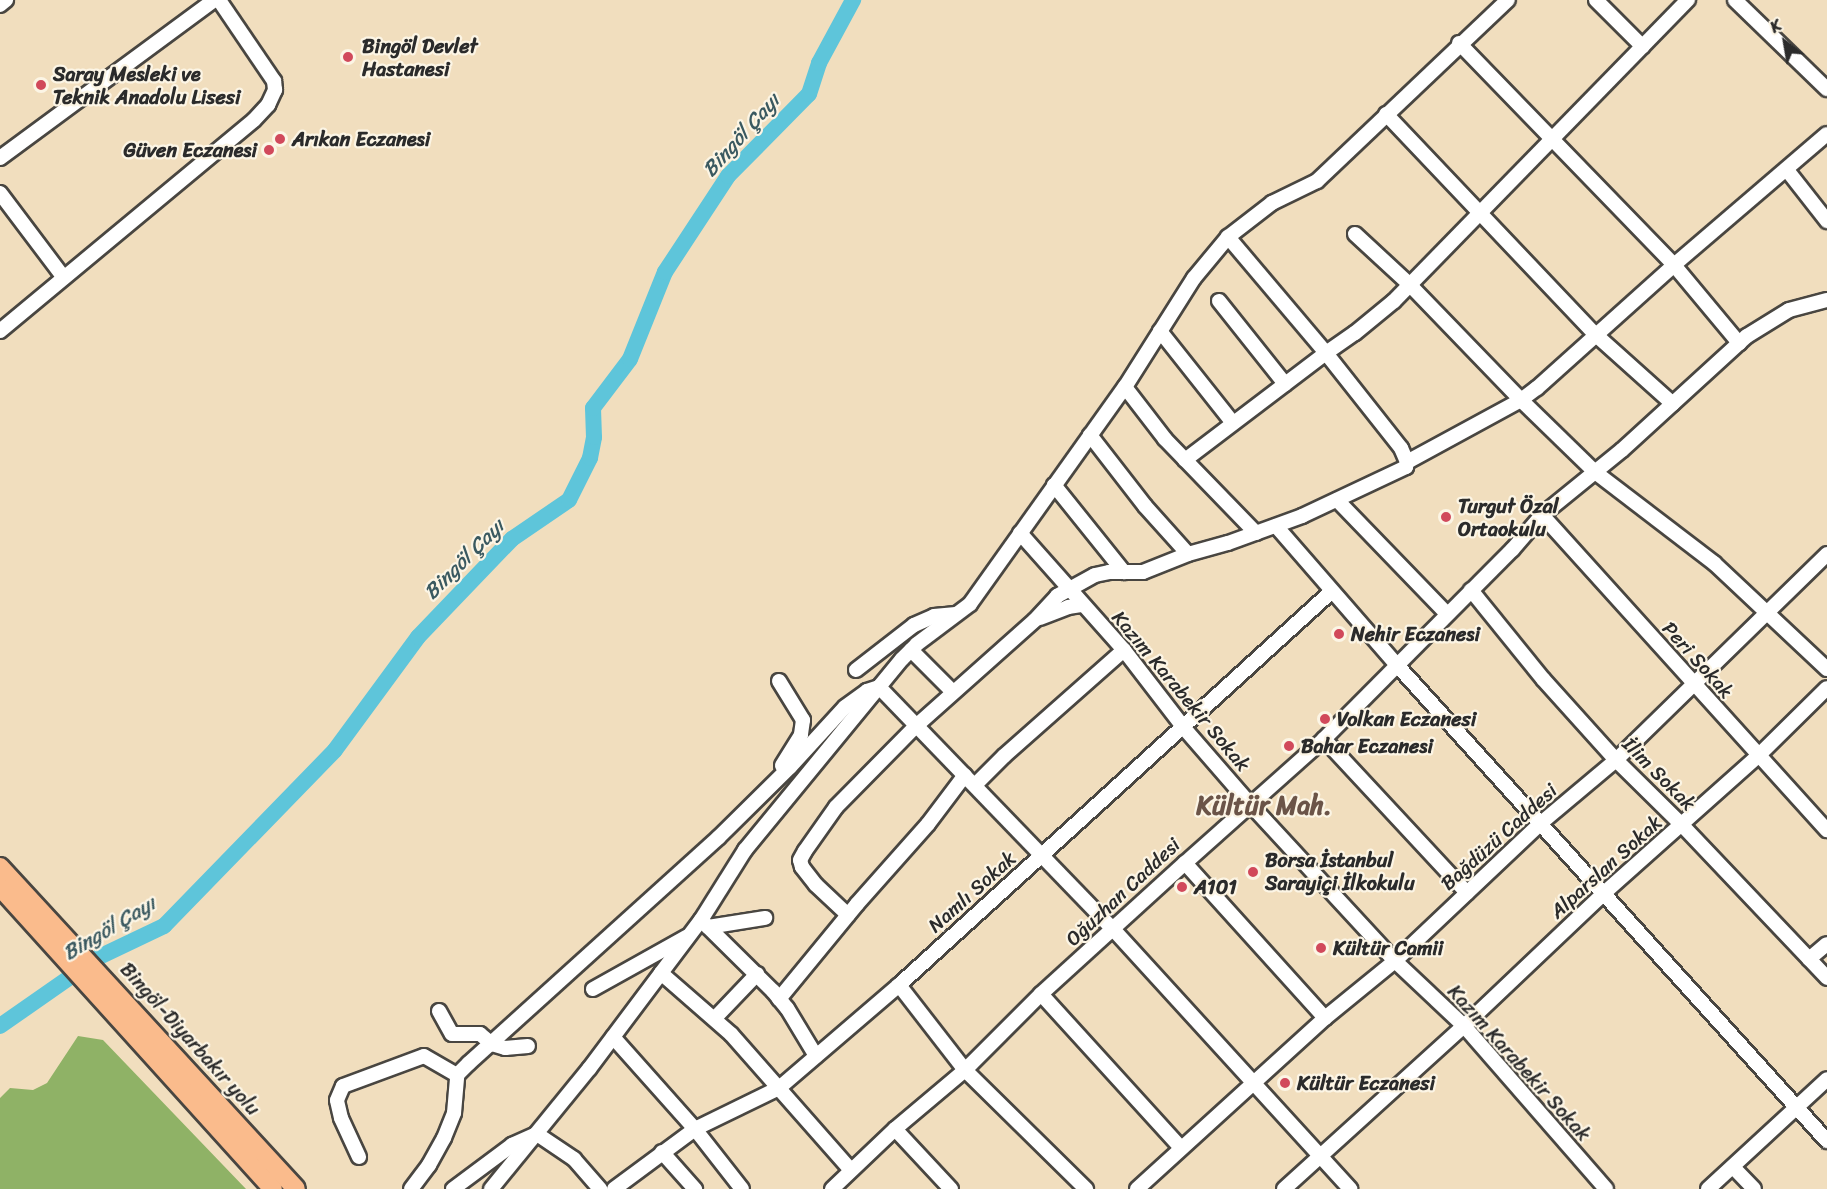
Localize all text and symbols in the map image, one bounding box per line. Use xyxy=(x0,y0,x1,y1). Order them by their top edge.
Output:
text: K xyxy=(1764,11,1787,41)
north arrow xyxy=(1755,12,1815,72)
place label: Bingöl Devlet Hastanesi xyxy=(362,34,478,81)
marker: Bingöl Devlet Hastanesi xyxy=(339,48,357,66)
place label: Saray Mesleki ve Teknik Anadolu Lisesi xyxy=(53,62,241,109)
marker: Saray Mesleki ve Teknik Anadolu Lisesi xyxy=(34,78,48,92)
water label: Bingöl Çayı xyxy=(697,88,785,182)
place label: Arıkan Eczanesi xyxy=(292,127,432,151)
marker: Arıkan Eczanesi xyxy=(273,132,287,146)
place label: Güven Eczanesi xyxy=(122,138,257,162)
marker: Güven Eczanesi xyxy=(262,143,276,157)
place label: Turgut Özal Ortaokulu xyxy=(1458,494,1559,541)
marker: Turgut Özal Ortaokulu xyxy=(1439,510,1453,524)
water label: Bingöl Çayı xyxy=(419,514,509,604)
street label: Kazım Karabekir Sokak xyxy=(1107,606,1255,776)
street label: Peri Sokak xyxy=(1657,617,1739,703)
place label: Nehir Eczanesi xyxy=(1351,622,1481,646)
marker: Nehir Eczanesi xyxy=(1332,627,1346,641)
place label: Volkan Eczanesi xyxy=(1337,707,1476,731)
marker: Volkan Eczanesi xyxy=(1318,712,1332,726)
street label: İlim Sokak xyxy=(1617,732,1701,816)
place label: Bahar Eczanesi xyxy=(1301,734,1434,758)
marker: Bahar Eczanesi xyxy=(1282,739,1296,753)
street label: Bağdüzü Caddesi xyxy=(1436,779,1562,895)
district label: Kültür Mah. xyxy=(1196,790,1332,822)
street label: Alparslan Sokak xyxy=(1545,810,1667,924)
street label: Oğuzhan Caddesi xyxy=(1061,833,1185,951)
street label: Namlı Sokak xyxy=(923,846,1021,938)
place label: Borsa İstanbul Sarayiçi İlkokulu xyxy=(1265,849,1415,896)
marker: Borsa İstanbul Sarayiçi İlkokulu xyxy=(1246,865,1260,879)
place label: A101 xyxy=(1194,875,1237,899)
marker: A101 xyxy=(1175,880,1189,894)
water label: Bingöl Çayı xyxy=(58,891,160,965)
place label: Kültür Camii xyxy=(1333,936,1443,960)
marker: Kültür Camii xyxy=(1314,941,1328,955)
street label: Bingöl-Diyarbakır yolu xyxy=(115,958,265,1120)
street label: Kazım Karabekir Sokak xyxy=(1442,980,1596,1146)
place label: Kültür Eczanesi xyxy=(1297,1071,1435,1095)
marker: Kültür Eczanesi xyxy=(1278,1076,1292,1090)

